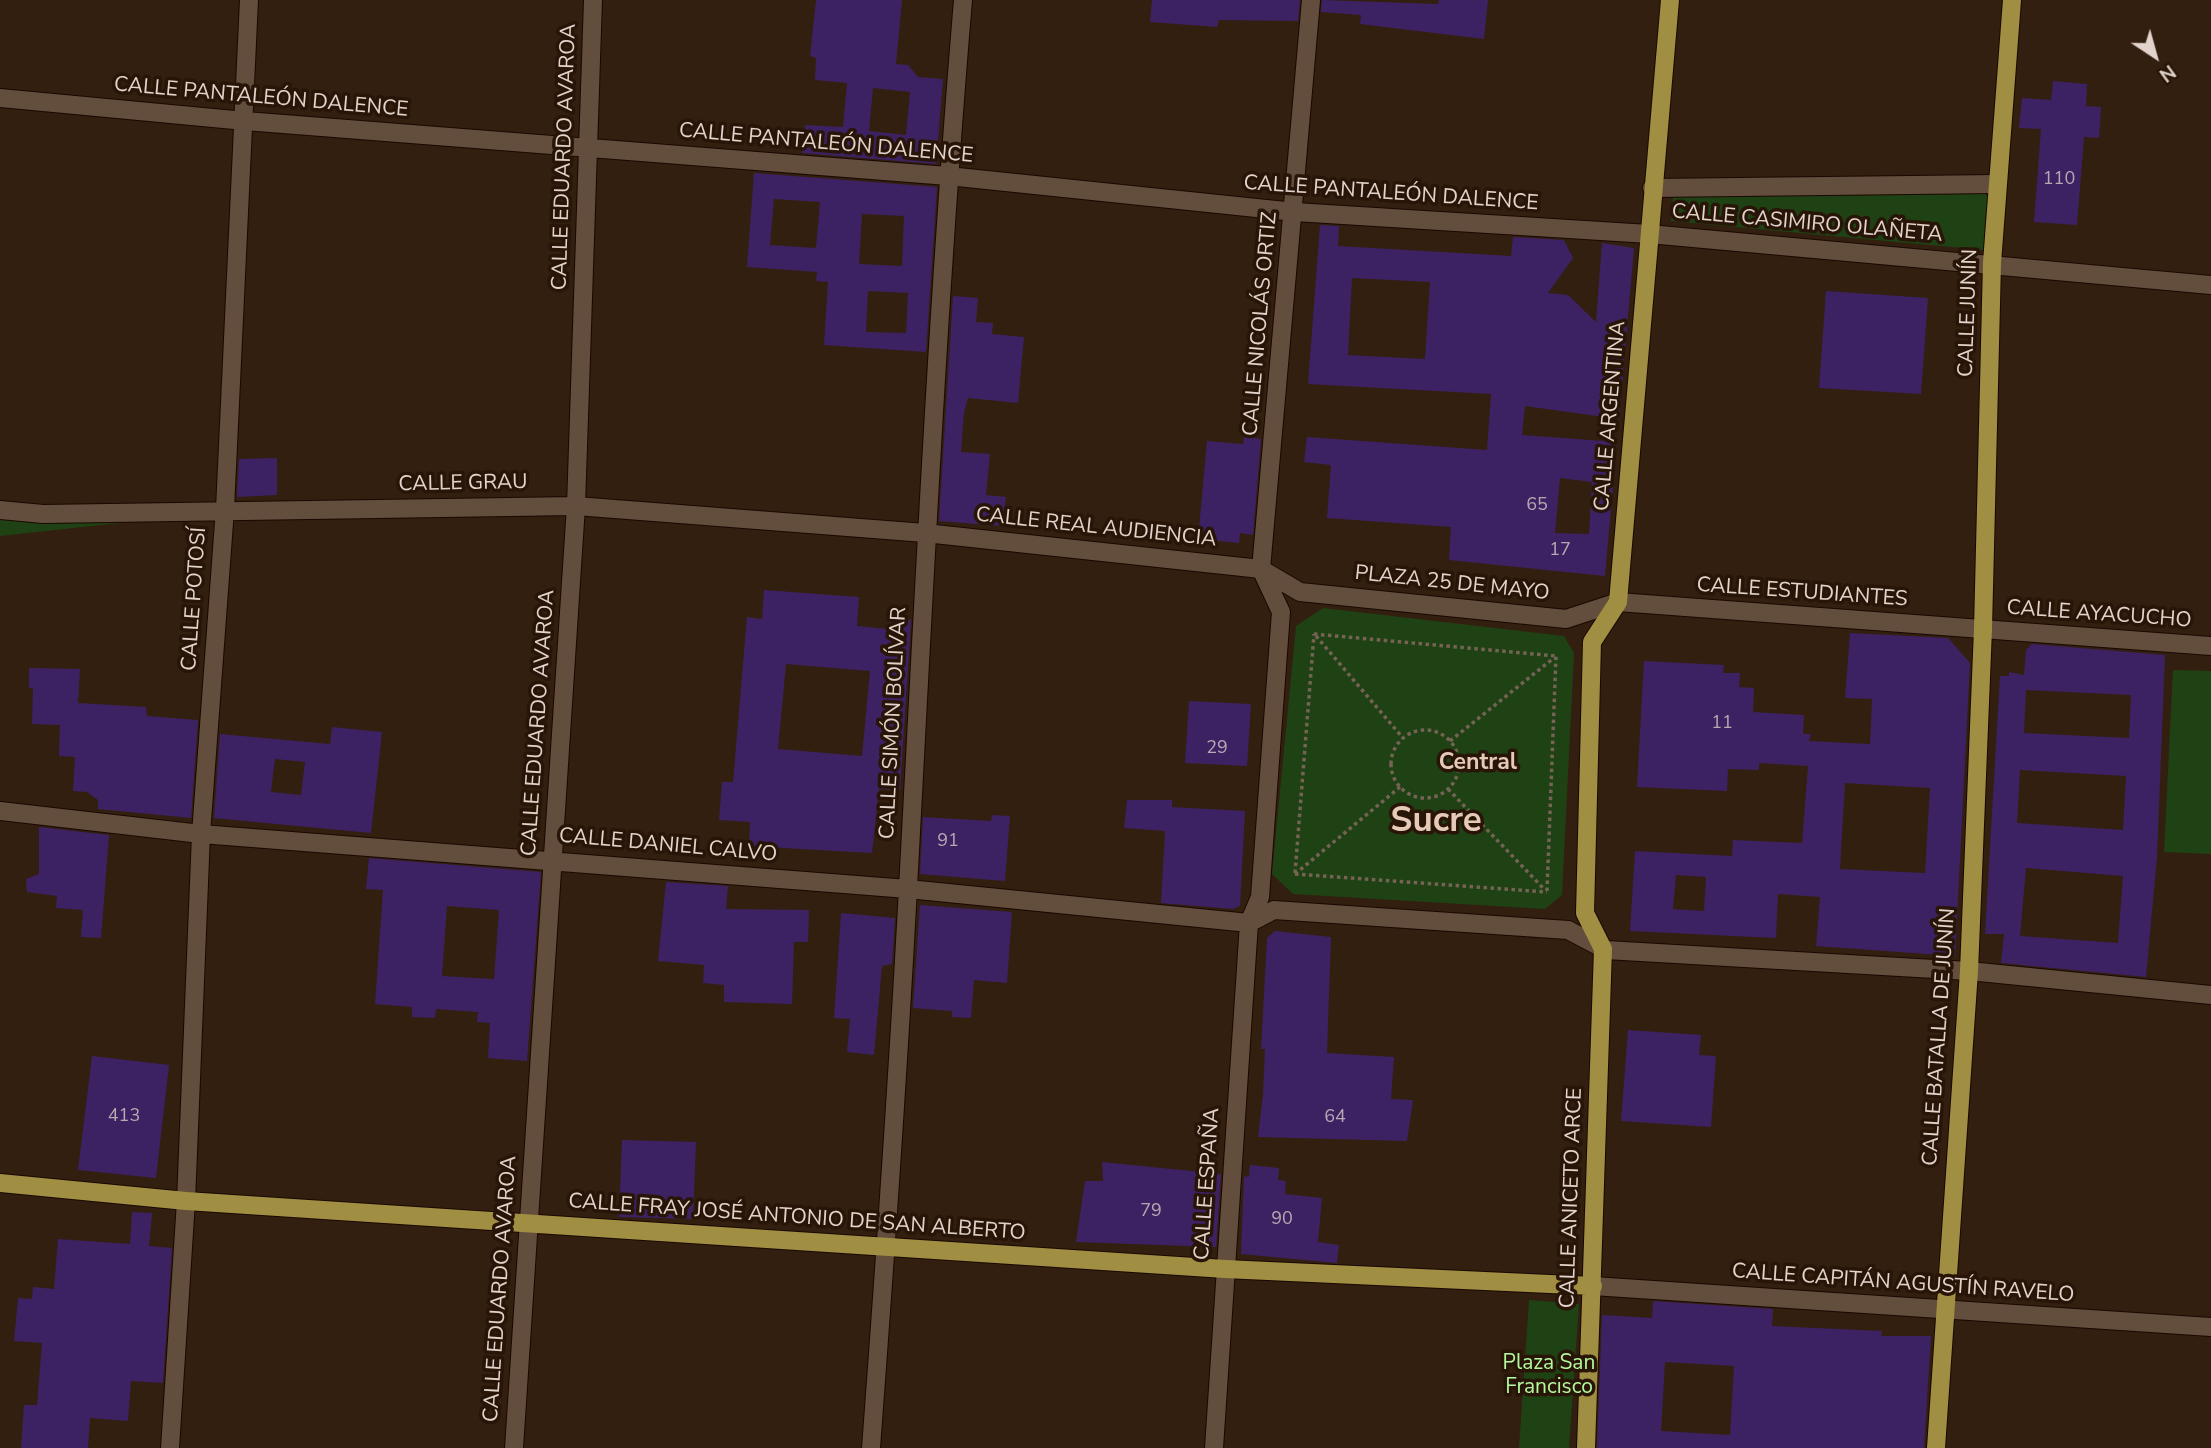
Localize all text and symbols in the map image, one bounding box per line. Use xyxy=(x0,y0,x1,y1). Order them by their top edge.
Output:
north arrow xyxy=(2120,21,2190,91)
street label: CALLE EDUARDO AVAROA xyxy=(548,23,582,291)
text: N xyxy=(2154,58,2181,88)
street label: CALLE PANTALEÓN DALENCE xyxy=(113,73,409,123)
street label: CALLE PANTALEÓN DALENCE xyxy=(678,119,974,169)
house number: 110 xyxy=(2043,169,2075,191)
street label: CALLE PANTALEÓN DALENCE xyxy=(1243,171,1539,217)
street label: CALLE CASIMIRO OLAÑETA xyxy=(1671,200,1943,248)
street label: CALLE NICOLÁS ORTIZ xyxy=(1239,211,1283,437)
street label: CALLE JUNÍN xyxy=(1954,249,1984,377)
street label: CALLE ARGENTINA xyxy=(1590,320,1632,512)
street label: CALLE GRAU xyxy=(398,470,528,498)
house number: 65 xyxy=(1526,495,1548,517)
street label: CALLE REAL AUDIENCIA xyxy=(975,503,1217,553)
street label: CALLE POTOSÍ xyxy=(177,526,213,672)
house number: 17 xyxy=(1549,540,1571,562)
street label: PLAZA 25 DE MAYO xyxy=(1353,561,1551,607)
street label: CALLE ESTUDIANTES xyxy=(1696,573,1908,613)
street label: CALLE EDUARDO AVAROA xyxy=(517,589,561,857)
street label: CALLE AYACUCHO xyxy=(2006,596,2192,634)
street label: CALLE SIMÓN BOLÍVAR xyxy=(875,606,913,840)
house number: 11 xyxy=(1711,713,1733,735)
house number: 29 xyxy=(1206,738,1228,760)
district label: Central xyxy=(1439,749,1517,777)
district label: Sucre xyxy=(1390,802,1482,844)
street label: CALLE DANIEL CALVO xyxy=(558,824,778,868)
house number: 91 xyxy=(937,831,959,853)
street label: CALLE BATALLA DE JUNÍN xyxy=(1918,907,1962,1167)
street label: CALLE ANICETO ARCE xyxy=(1556,1087,1588,1309)
house number: 413 xyxy=(108,1106,140,1128)
street label: CALLE ESPAÑA xyxy=(1190,1107,1226,1261)
house number: 64 xyxy=(1324,1107,1346,1129)
street label: CALLE EDUARDO AVAROA xyxy=(479,1155,523,1423)
street label: CALLE FRAY JOSÉ ANTONIO DE SAN ALBERTO xyxy=(568,1189,1026,1247)
house number: 79 xyxy=(1140,1201,1162,1223)
house number: 90 xyxy=(1271,1209,1293,1231)
street label: CALLE CAPITÁN AGUSTÍN RAVELO xyxy=(1731,1259,2075,1309)
park label: Plaza San Francisco xyxy=(1503,1351,1595,1401)

